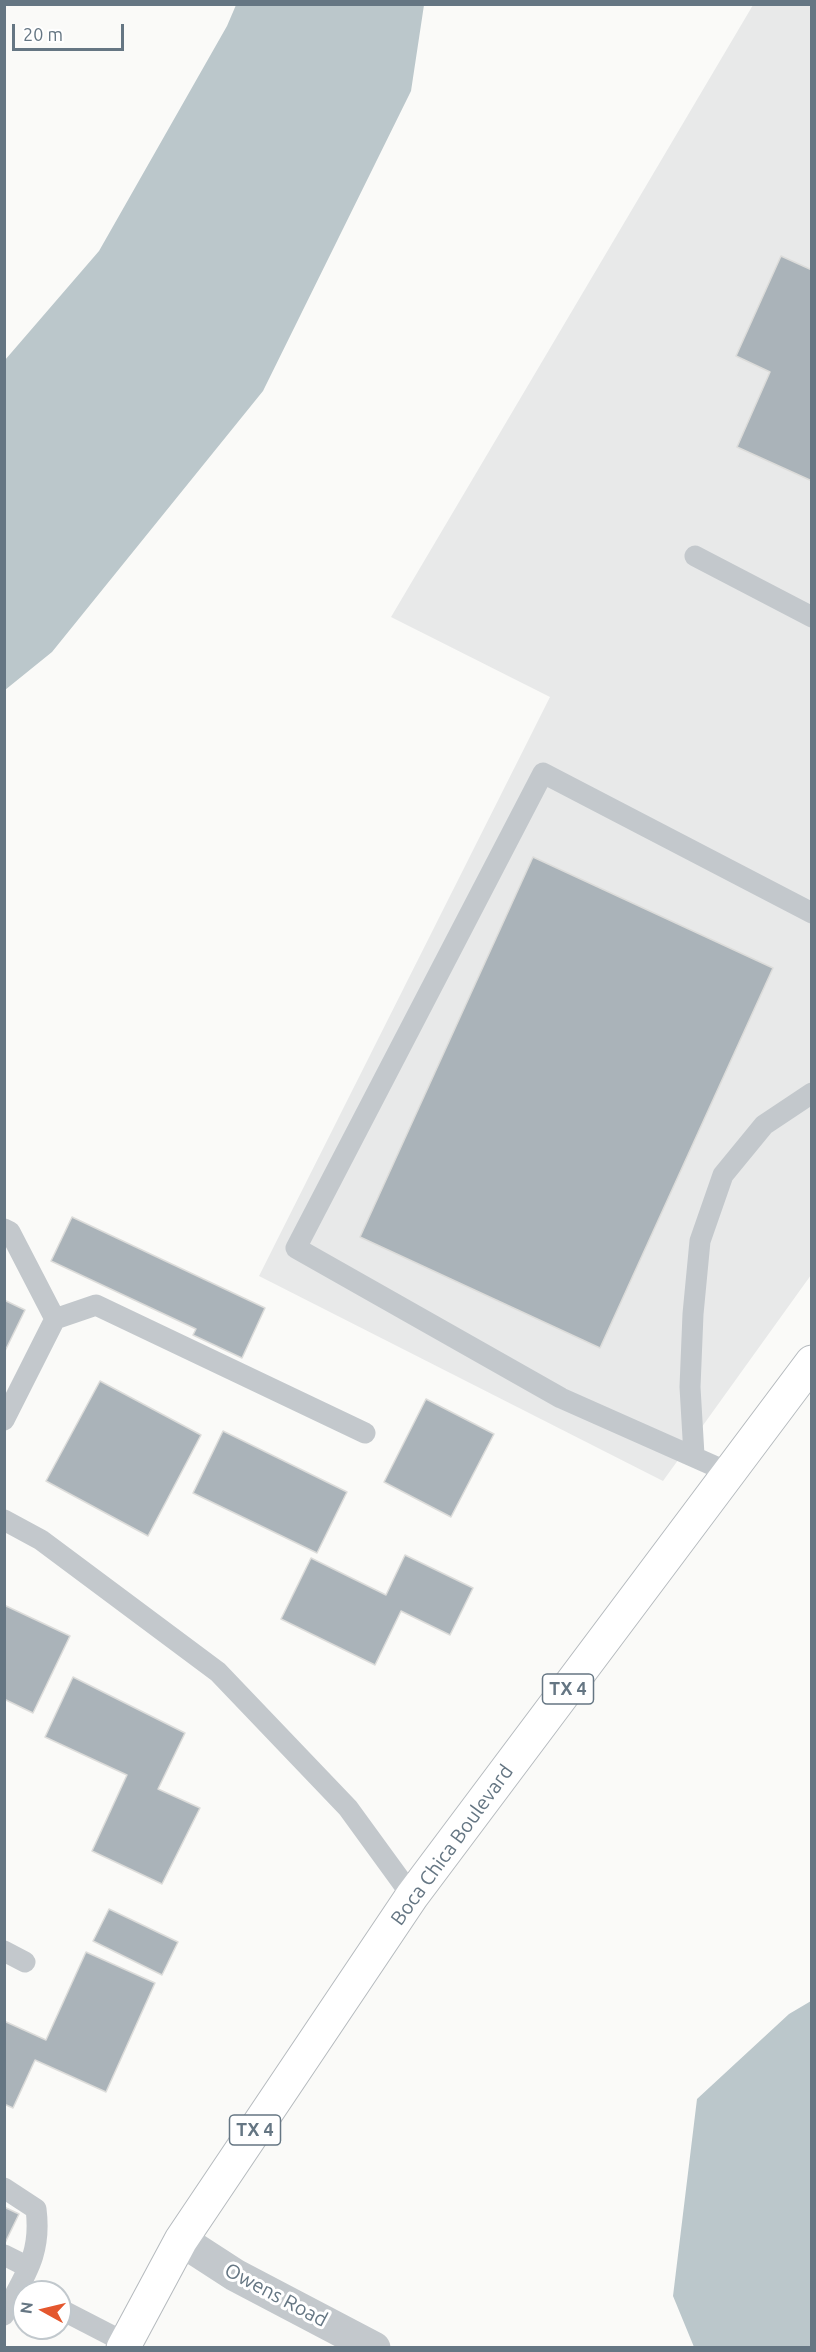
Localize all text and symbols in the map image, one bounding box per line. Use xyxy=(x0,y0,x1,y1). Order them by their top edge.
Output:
scale bar xyxy=(15,12,128,50)
text: 20 m xyxy=(23,24,63,44)
road number: TX 4 xyxy=(542,1674,594,1704)
street label: Boca Chica Boulevard xyxy=(386,1760,518,1930)
road number: TX 4 xyxy=(230,2115,280,2145)
street label: Owens Road xyxy=(221,2258,331,2332)
north arrow xyxy=(12,2280,72,2340)
text: N xyxy=(16,2301,36,2315)

